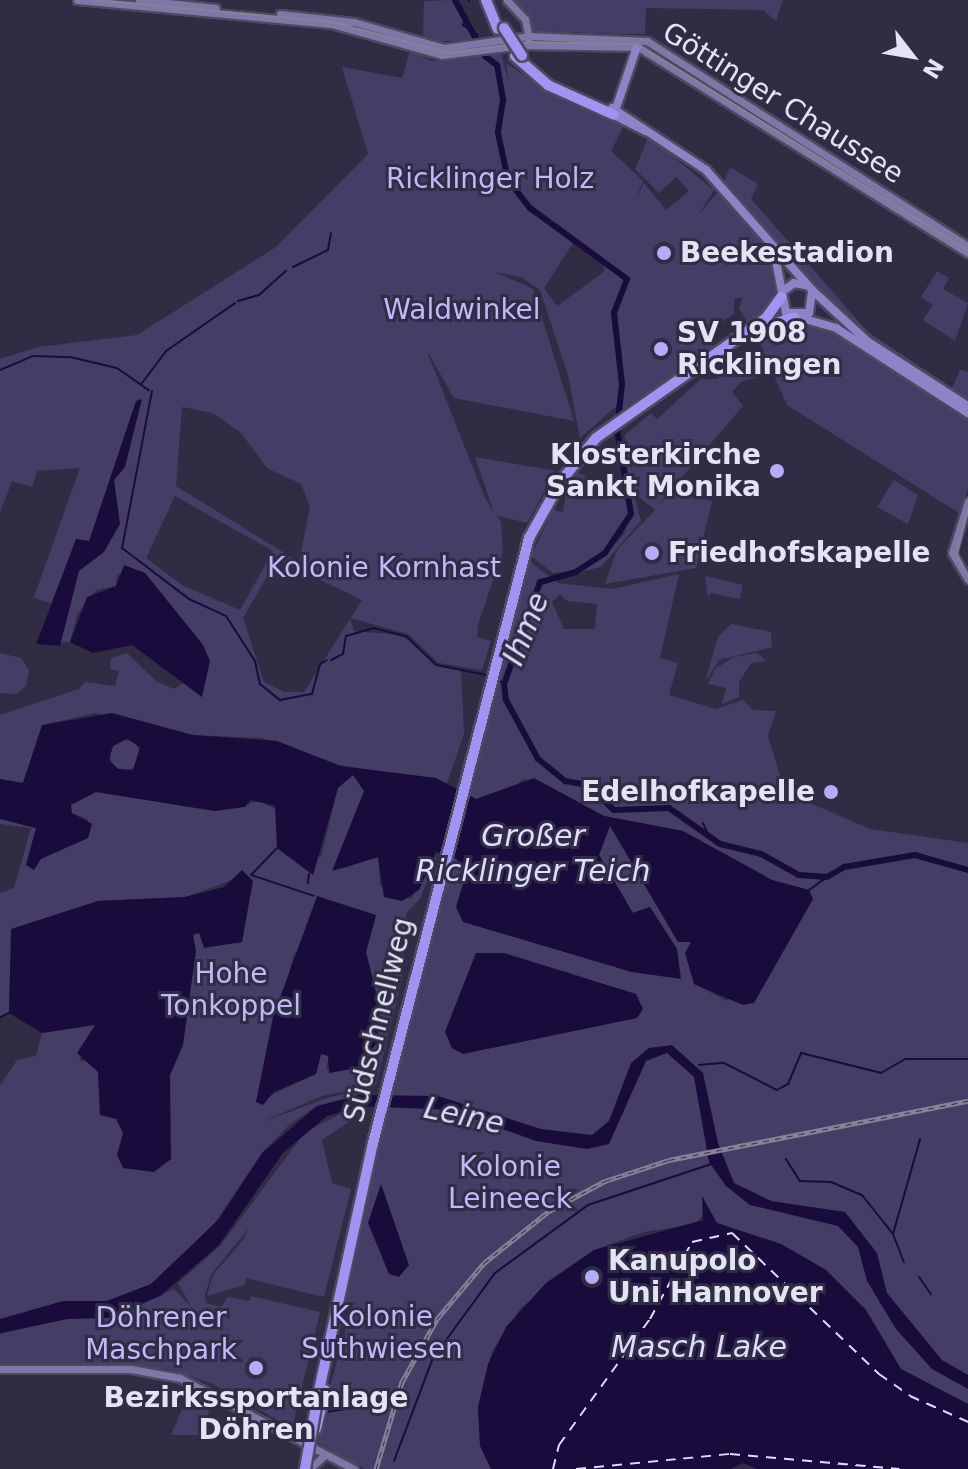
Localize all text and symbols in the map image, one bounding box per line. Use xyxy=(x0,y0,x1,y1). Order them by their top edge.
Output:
street label: Göttinger Chaussee xyxy=(656,15,910,191)
north arrow xyxy=(872,16,952,96)
text: N xyxy=(918,54,948,83)
park label: Ricklinger Holz xyxy=(386,162,594,196)
place label: Beekestadion xyxy=(680,236,894,270)
marker: Beekestadion xyxy=(655,244,673,262)
park label: Waldwinkel xyxy=(383,293,541,327)
place label: SV 1908 Ricklingen xyxy=(677,316,841,382)
marker: SV 1908 Ricklingen xyxy=(652,340,670,358)
place label: Klosterkirche Sankt Monika xyxy=(546,438,761,504)
marker: Klosterkirche Sankt Monika xyxy=(768,462,786,480)
place label: Friedhofskapelle xyxy=(668,536,931,570)
marker: Friedhofskapelle xyxy=(643,544,661,562)
park label: Kolonie Kornhast xyxy=(267,551,501,585)
water label: Ihme xyxy=(495,587,557,671)
place label: Edelhofkapelle xyxy=(581,775,815,809)
marker: Edelhofkapelle xyxy=(822,783,840,801)
water label: Großer Ricklinger Teich xyxy=(415,818,651,888)
street label: Südschnellweg xyxy=(337,914,421,1126)
park label: Hohe Tonkoppel xyxy=(161,957,301,1023)
water label: Leine xyxy=(421,1090,507,1142)
park label: Kolonie Leineeck xyxy=(448,1150,572,1216)
place label: Kanupolo Uni Hannover xyxy=(608,1244,822,1310)
marker: Kanupolo Uni Hannover xyxy=(583,1268,601,1286)
park label: Kolonie Suthwiesen xyxy=(301,1300,463,1366)
park label: Döhrener Maschpark xyxy=(85,1301,237,1367)
water label: Masch Lake xyxy=(611,1329,787,1365)
marker: Bezirkssportanlage Döhren xyxy=(247,1359,265,1377)
place label: Bezirkssportanlage Döhren xyxy=(104,1381,408,1447)

